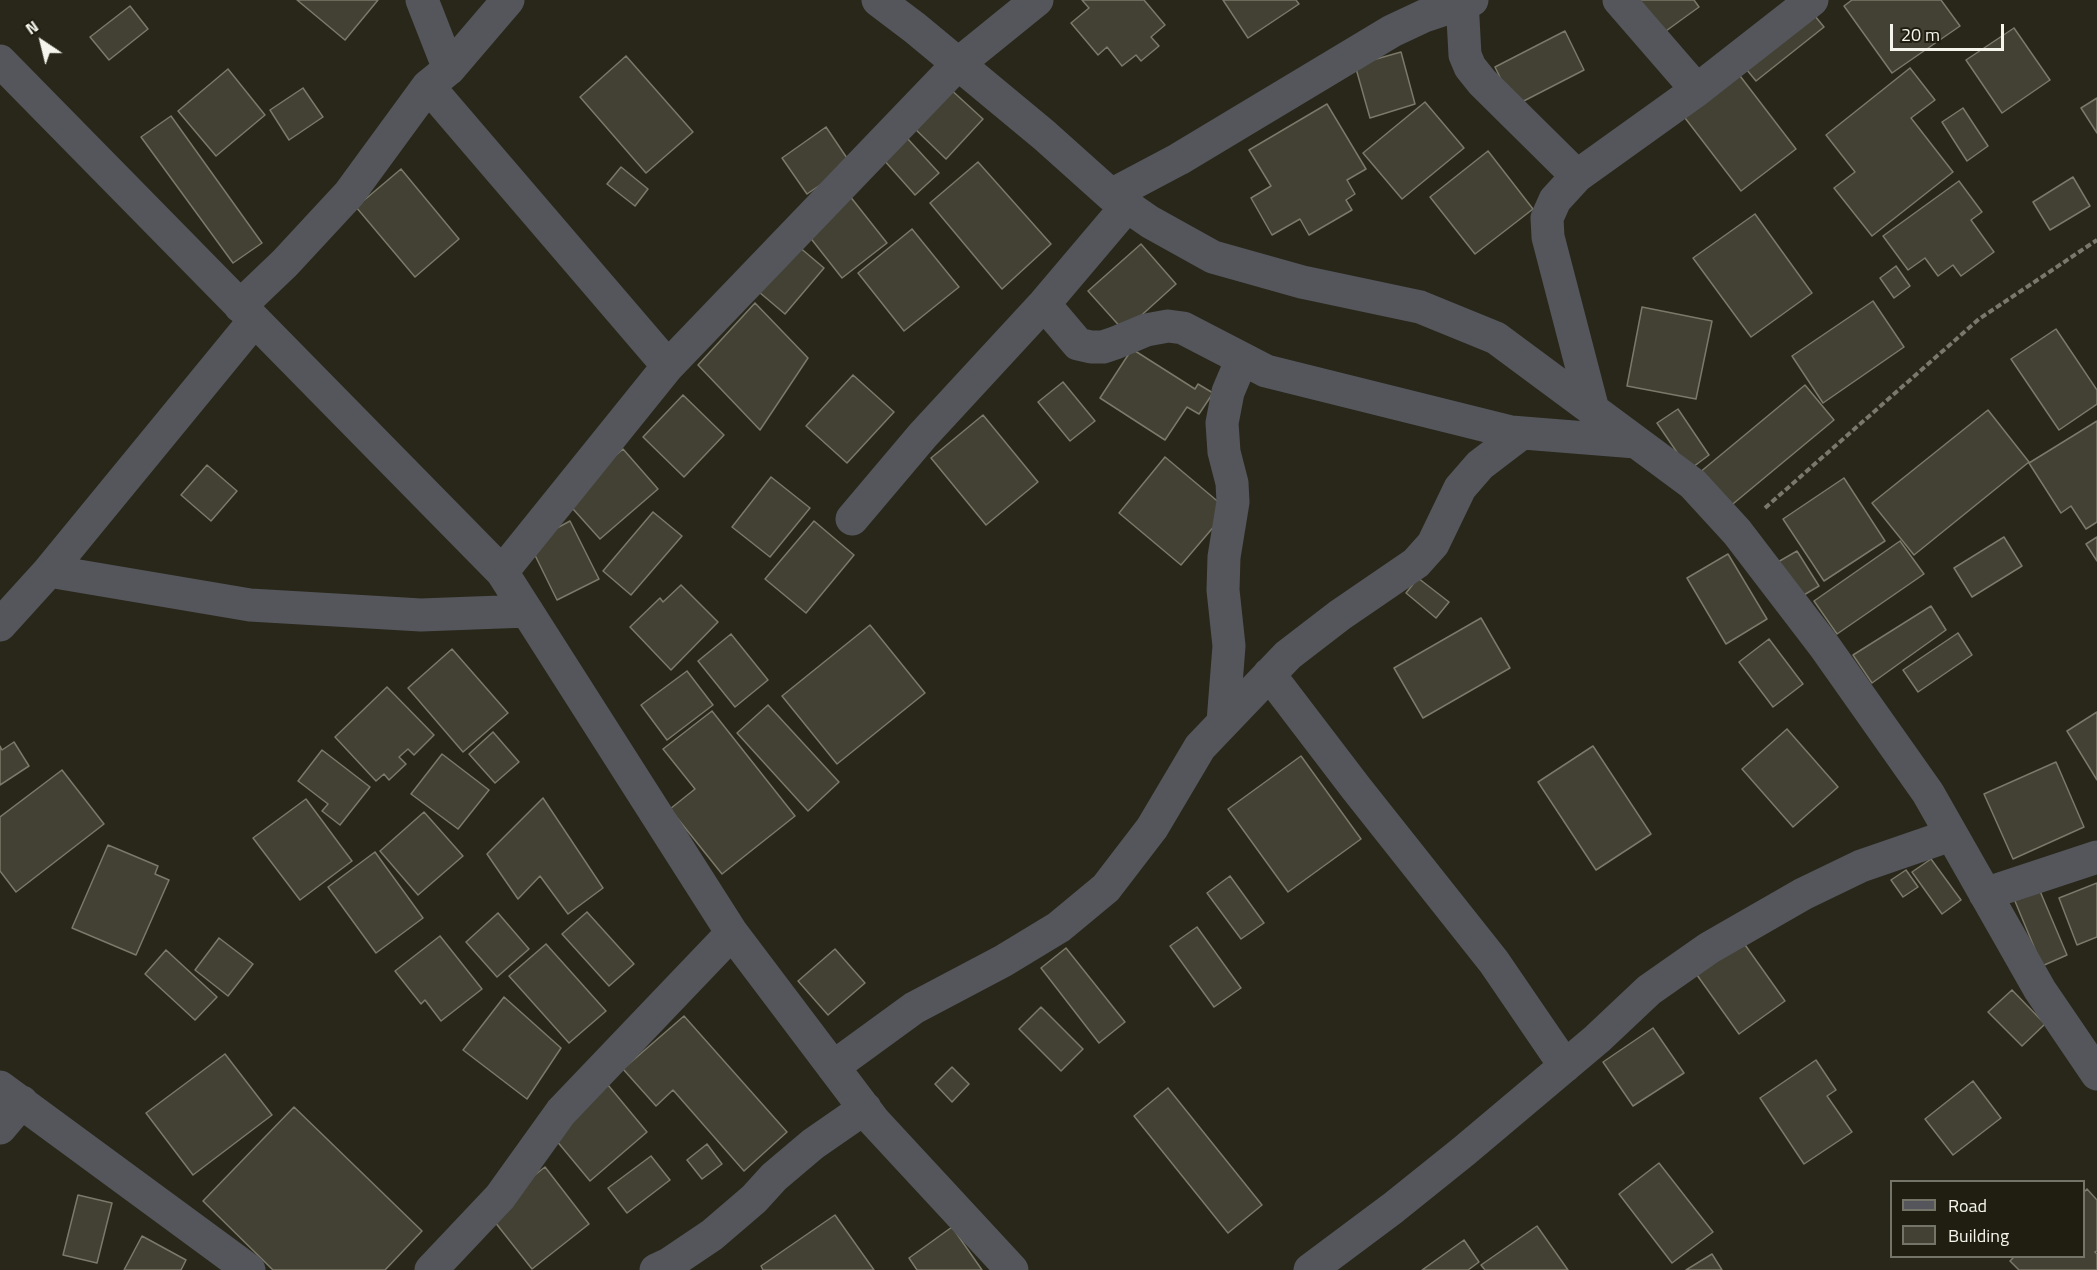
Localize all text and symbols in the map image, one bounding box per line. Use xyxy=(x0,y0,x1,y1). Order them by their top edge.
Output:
north arrow xyxy=(12,12,72,72)
scale bar xyxy=(1893,12,2007,50)
text: N xyxy=(20,14,43,40)
text: 20 m xyxy=(1901,21,1940,48)
legend xyxy=(1890,1180,2085,1258)
text: Road xyxy=(1948,1192,1987,1219)
text: Building xyxy=(1948,1222,2009,1249)

